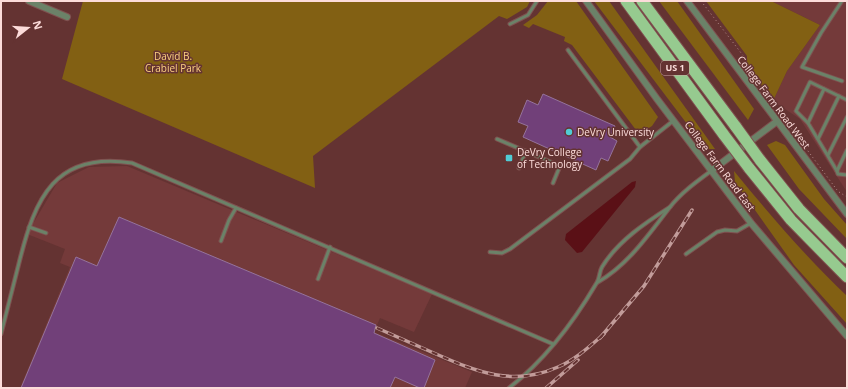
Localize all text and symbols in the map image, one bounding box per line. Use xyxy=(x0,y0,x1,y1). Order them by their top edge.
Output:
north arrow xyxy=(8,8,48,48)
text: N xyxy=(30,18,47,31)
park label: David B. Crabiel Park xyxy=(145,49,202,75)
street label: College Farm Road West xyxy=(734,53,814,152)
road number: US 1 xyxy=(661,61,689,75)
street label: College Farm Road East xyxy=(682,118,759,214)
place label: DeVry University xyxy=(577,125,655,139)
marker: DeVry University xyxy=(564,127,574,137)
place label: DeVry College of Technology xyxy=(517,145,583,171)
marker: DeVry College of Technology xyxy=(504,153,514,163)

